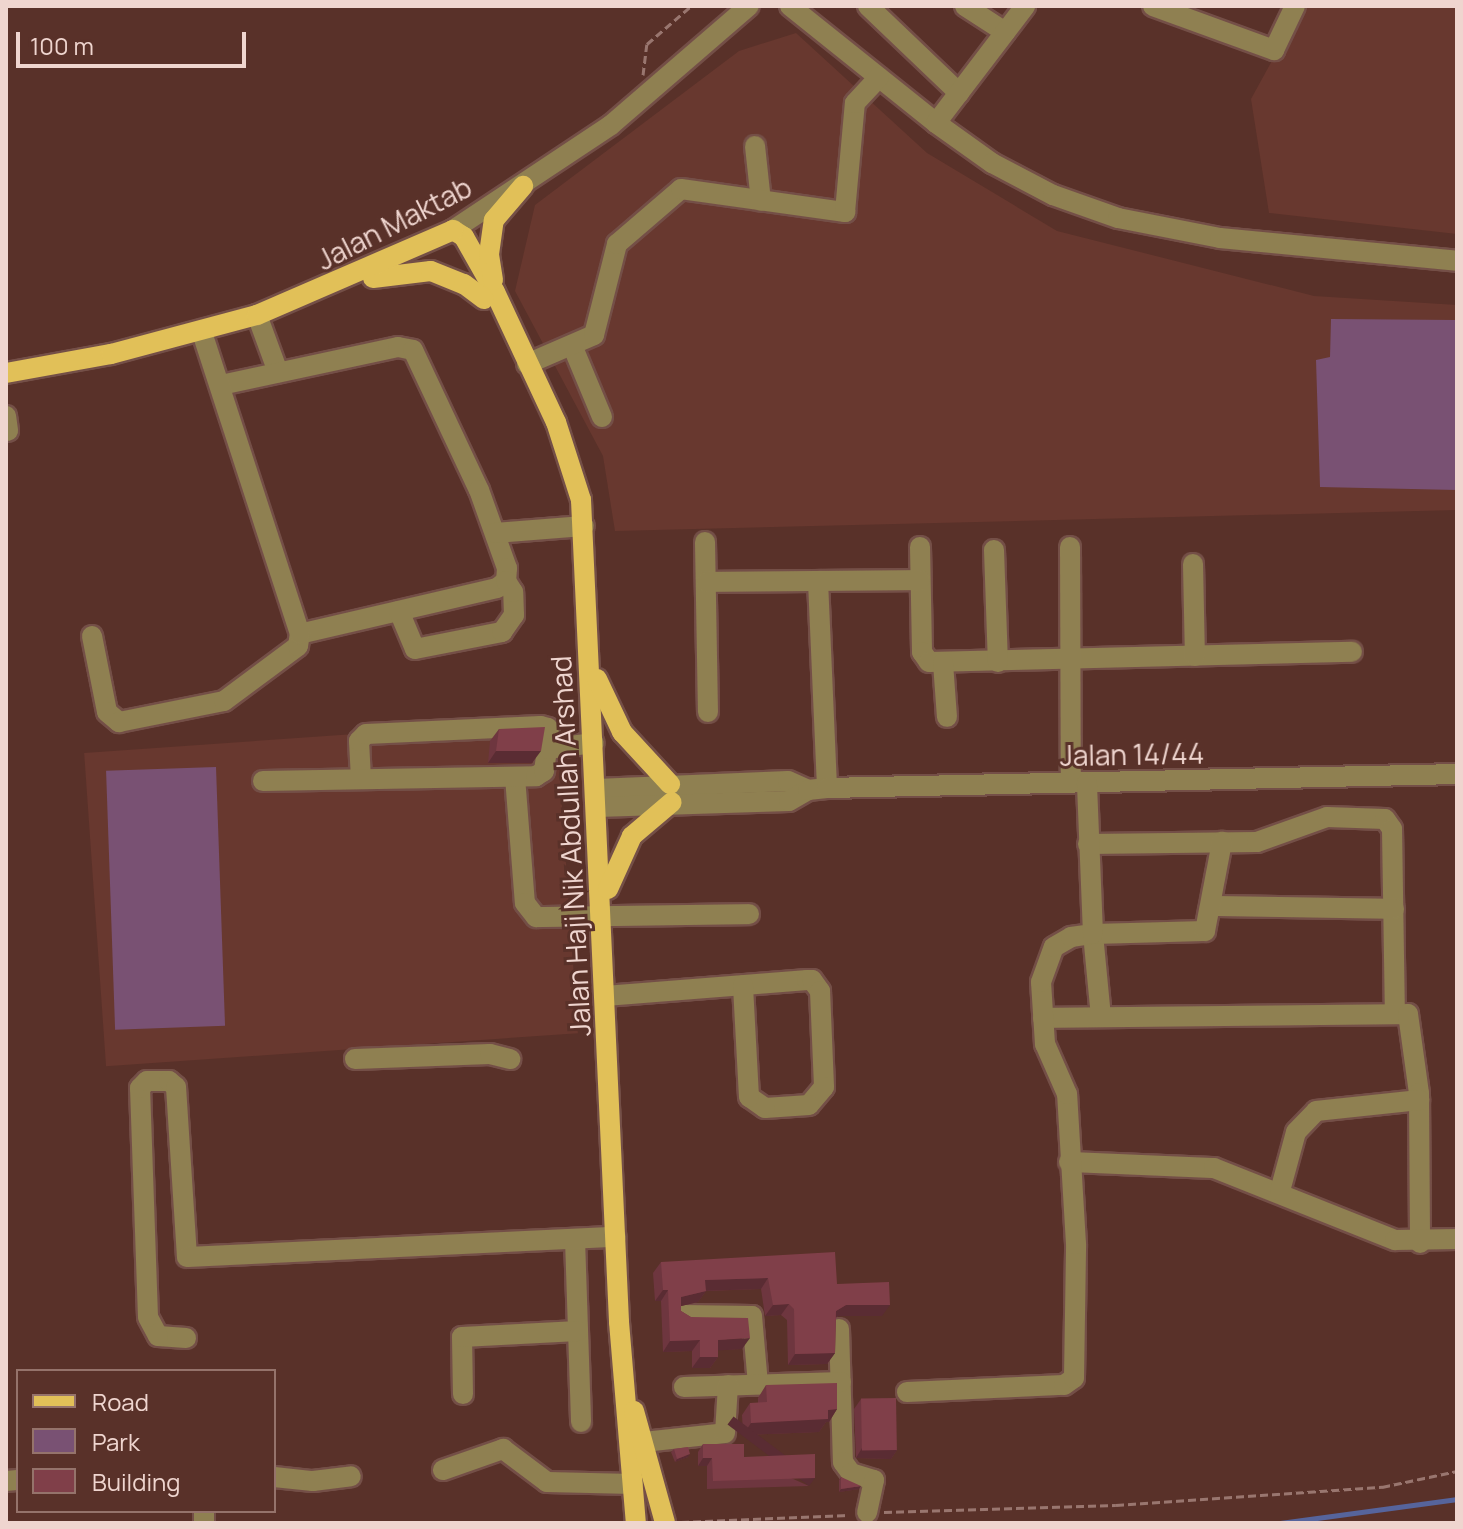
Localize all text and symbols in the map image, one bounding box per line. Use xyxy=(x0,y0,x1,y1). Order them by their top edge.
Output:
scale bar xyxy=(20,16,250,66)
text: 100 m xyxy=(30,29,94,62)
street label: Jalan Maktab xyxy=(311,170,477,276)
street label: Jalan Haji Nik Abdullah Arshad xyxy=(543,655,597,1037)
street label: Jalan 14/44 xyxy=(1060,736,1204,772)
legend xyxy=(16,1369,276,1513)
text: Road xyxy=(92,1385,149,1418)
text: Park xyxy=(92,1425,140,1458)
text: Building xyxy=(92,1465,180,1498)

